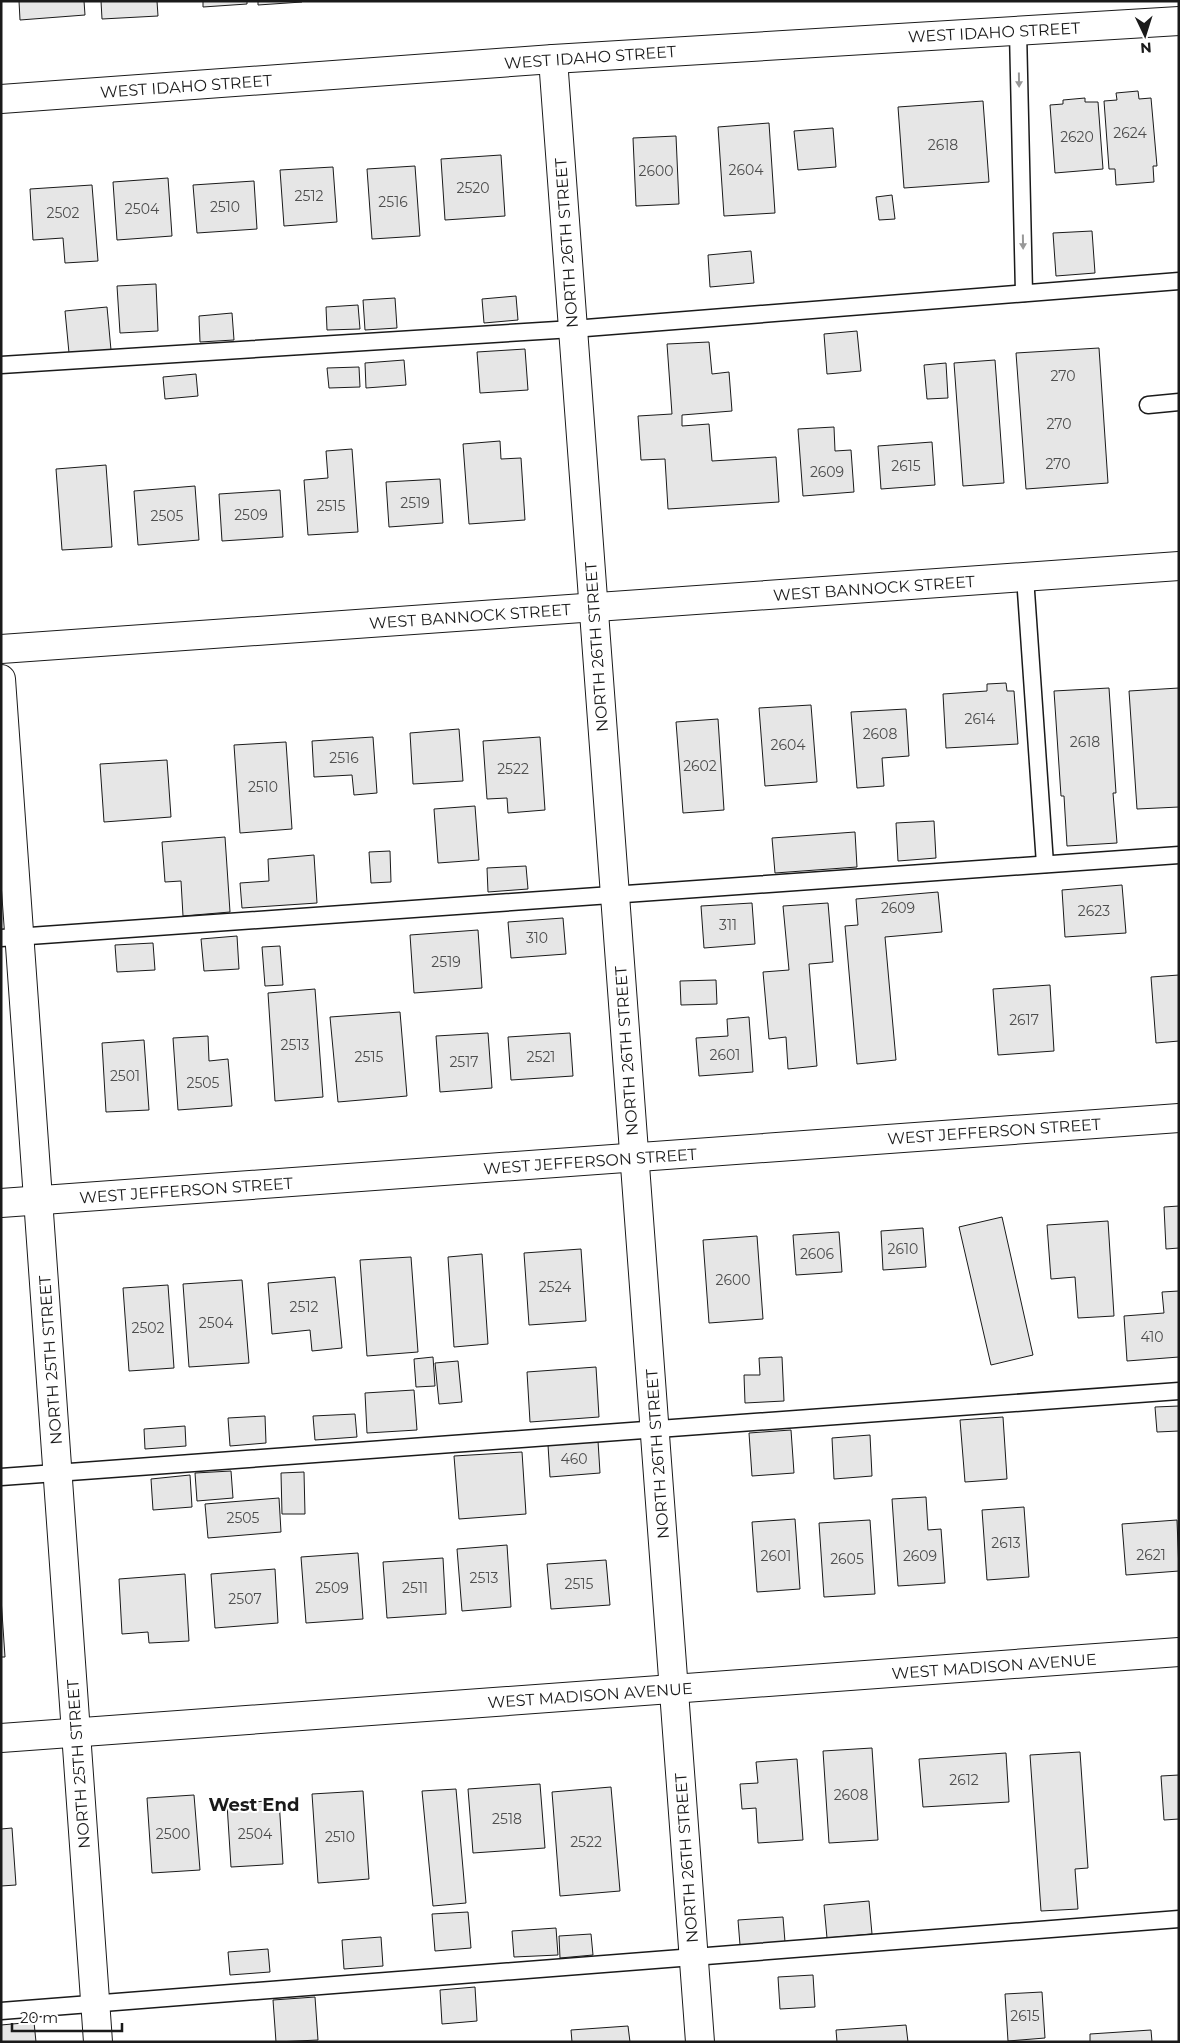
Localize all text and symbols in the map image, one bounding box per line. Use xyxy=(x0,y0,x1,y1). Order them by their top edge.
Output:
north arrow xyxy=(1120,10,1170,60)
street label: WEST IDAHO STREET xyxy=(907,18,1081,46)
text: N xyxy=(1140,39,1152,57)
street label: WEST IDAHO STREET xyxy=(503,42,677,73)
street label: WEST IDAHO STREET xyxy=(99,71,273,102)
one-way arrow xyxy=(1015,72,1023,88)
house number: 2624 xyxy=(1113,124,1147,142)
house number: 2620 xyxy=(1060,128,1094,146)
house number: 2618 xyxy=(928,136,958,154)
street label: NORTH 26TH STREET xyxy=(551,157,582,329)
house number: 2604 xyxy=(729,161,764,179)
house number: 2600 xyxy=(639,162,673,180)
house number: 2520 xyxy=(457,179,490,197)
house number: 2512 xyxy=(295,187,323,205)
house number: 2516 xyxy=(378,193,408,211)
house number: 2510 xyxy=(210,198,240,216)
house number: 2504 xyxy=(125,200,160,218)
house number: 2502 xyxy=(46,204,80,222)
one-way arrow xyxy=(1019,234,1027,250)
house number: 270 xyxy=(1050,367,1076,385)
house number: 270 xyxy=(1046,415,1072,433)
house number: 270 xyxy=(1045,455,1071,473)
house number: 2615 xyxy=(891,457,921,475)
house number: 2609 xyxy=(810,463,844,481)
house number: 2519 xyxy=(400,494,430,512)
house number: 2515 xyxy=(317,497,346,515)
house number: 2509 xyxy=(234,506,268,524)
house number: 2505 xyxy=(150,507,184,525)
street label: NORTH 26TH STREET xyxy=(581,561,612,733)
street label: WEST BANNOCK STREET xyxy=(773,572,976,605)
street label: WEST BANNOCK STREET xyxy=(369,600,572,633)
house number: 2614 xyxy=(965,710,996,728)
house number: 2608 xyxy=(863,725,897,743)
house number: 2618 xyxy=(1070,733,1100,751)
house number: 2604 xyxy=(771,736,806,754)
house number: 2516 xyxy=(329,749,359,767)
house number: 2602 xyxy=(683,757,717,775)
house number: 2522 xyxy=(497,760,529,778)
house number: 2510 xyxy=(248,778,278,796)
house number: 2609 xyxy=(881,899,915,917)
house number: 2623 xyxy=(1078,902,1110,920)
house number: 311 xyxy=(719,916,737,934)
house number: 310 xyxy=(526,929,548,947)
house number: 2519 xyxy=(431,953,461,971)
street label: NORTH 26TH STREET xyxy=(611,965,642,1137)
house number: 2617 xyxy=(1009,1011,1039,1029)
house number: 2513 xyxy=(281,1036,310,1054)
house number: 2601 xyxy=(710,1046,740,1064)
house number: 2515 xyxy=(355,1048,384,1066)
house number: 2521 xyxy=(527,1048,555,1066)
house number: 2517 xyxy=(449,1053,479,1071)
house number: 2501 xyxy=(110,1067,140,1085)
house number: 2505 xyxy=(186,1074,220,1092)
street label: WEST JEFFERSON STREET xyxy=(887,1115,1102,1148)
street label: WEST JEFFERSON STREET xyxy=(483,1145,698,1178)
street label: WEST JEFFERSON STREET xyxy=(79,1174,294,1207)
house number: 2610 xyxy=(888,1240,918,1258)
house number: 2606 xyxy=(800,1245,835,1263)
house number: 2600 xyxy=(716,1271,750,1289)
street label: NORTH 25TH STREET xyxy=(35,1274,66,1445)
house number: 2524 xyxy=(539,1278,572,1296)
house number: 2512 xyxy=(290,1298,318,1316)
house number: 2504 xyxy=(199,1314,234,1332)
house number: 2502 xyxy=(131,1319,165,1337)
house number: 410 xyxy=(1140,1328,1164,1346)
street label: NORTH 26TH STREET xyxy=(642,1368,673,1540)
house number: 460 xyxy=(560,1450,588,1468)
house number: 2505 xyxy=(226,1509,260,1527)
house number: 2613 xyxy=(991,1534,1021,1552)
house number: 2621 xyxy=(1136,1546,1166,1564)
house number: 2601 xyxy=(761,1547,791,1565)
house number: 2609 xyxy=(903,1547,937,1565)
house number: 2605 xyxy=(830,1550,864,1568)
house number: 2513 xyxy=(470,1569,499,1587)
house number: 2515 xyxy=(565,1575,594,1593)
house number: 2509 xyxy=(315,1579,349,1597)
house number: 2511 xyxy=(402,1579,428,1597)
house number: 2507 xyxy=(228,1590,262,1608)
street label: WEST MADISON AVENUE xyxy=(891,1650,1097,1683)
street label: NORTH 25TH STREET xyxy=(63,1678,94,1849)
street label: WEST MADISON AVENUE xyxy=(487,1679,693,1712)
house number: 2612 xyxy=(949,1771,979,1789)
street label: NORTH 26TH STREET xyxy=(671,1772,702,1944)
house number: 2608 xyxy=(834,1786,868,1804)
district label: West End xyxy=(209,1794,299,1816)
house number: 2518 xyxy=(492,1810,522,1828)
house number: 2500 xyxy=(156,1825,190,1843)
house number: 2504 xyxy=(238,1825,273,1843)
house number: 2510 xyxy=(325,1828,355,1846)
house number: 2522 xyxy=(570,1833,602,1851)
scale bar xyxy=(12,2000,122,2032)
house number: 2615 xyxy=(1010,2007,1040,2025)
text: 20 m xyxy=(20,2008,58,2027)

